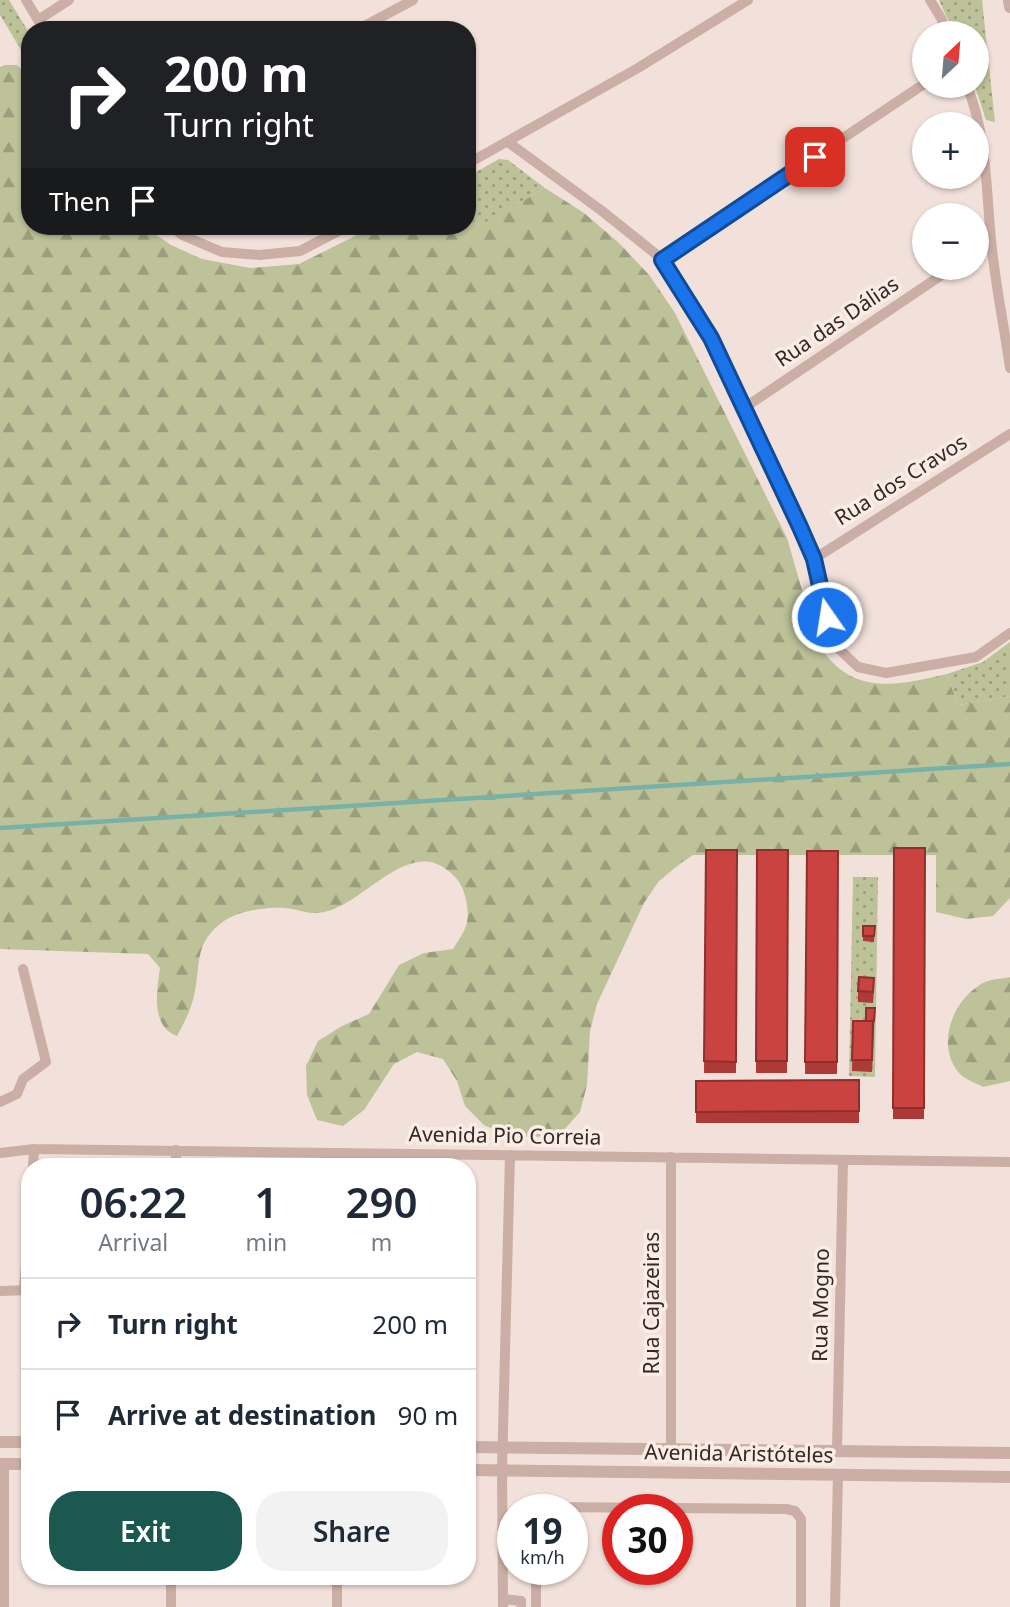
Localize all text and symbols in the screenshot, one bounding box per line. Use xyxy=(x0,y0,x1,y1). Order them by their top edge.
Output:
north arrow xyxy=(912,21,989,98)
map controls xyxy=(912,21,989,280)
text: 200 m xyxy=(164,40,309,106)
icon: right xyxy=(49,49,140,140)
text: Turn right xyxy=(164,103,314,146)
button: + xyxy=(912,112,989,189)
pin xyxy=(785,127,845,187)
icon: arrive xyxy=(796,138,834,176)
icon: arrive xyxy=(124,182,162,220)
text: Then xyxy=(49,183,110,219)
button: − xyxy=(912,203,989,280)
street label: Rua das Dálias xyxy=(769,269,904,373)
street label: Rua dos Cravos xyxy=(829,427,972,531)
position arrow xyxy=(790,580,864,654)
street label: Avenida Pio Correia xyxy=(408,1119,602,1151)
text: 06:22 xyxy=(79,1173,187,1230)
text: 1 xyxy=(254,1173,278,1230)
text: 290 xyxy=(346,1173,418,1230)
text: Arrival xyxy=(98,1226,168,1258)
text: min xyxy=(245,1226,287,1258)
text: m xyxy=(371,1226,392,1258)
street label: Rua Cajazeiras xyxy=(637,1232,665,1374)
street label: Rua Mogno xyxy=(805,1248,835,1362)
icon: right xyxy=(49,1305,87,1343)
text: Turn right xyxy=(108,1306,238,1342)
text: 200 m xyxy=(372,1306,448,1342)
icon: arrive xyxy=(49,1396,87,1434)
text: Arrive at destination xyxy=(108,1397,377,1433)
text: 90 m xyxy=(398,1397,458,1433)
street label: Avenida Aristóteles xyxy=(644,1437,834,1469)
button: Exit xyxy=(49,1491,242,1571)
button: Share xyxy=(256,1491,448,1571)
speed limit sign: 30 xyxy=(602,1494,693,1585)
text: 19 xyxy=(522,1507,563,1554)
text: km/h xyxy=(520,1545,565,1569)

